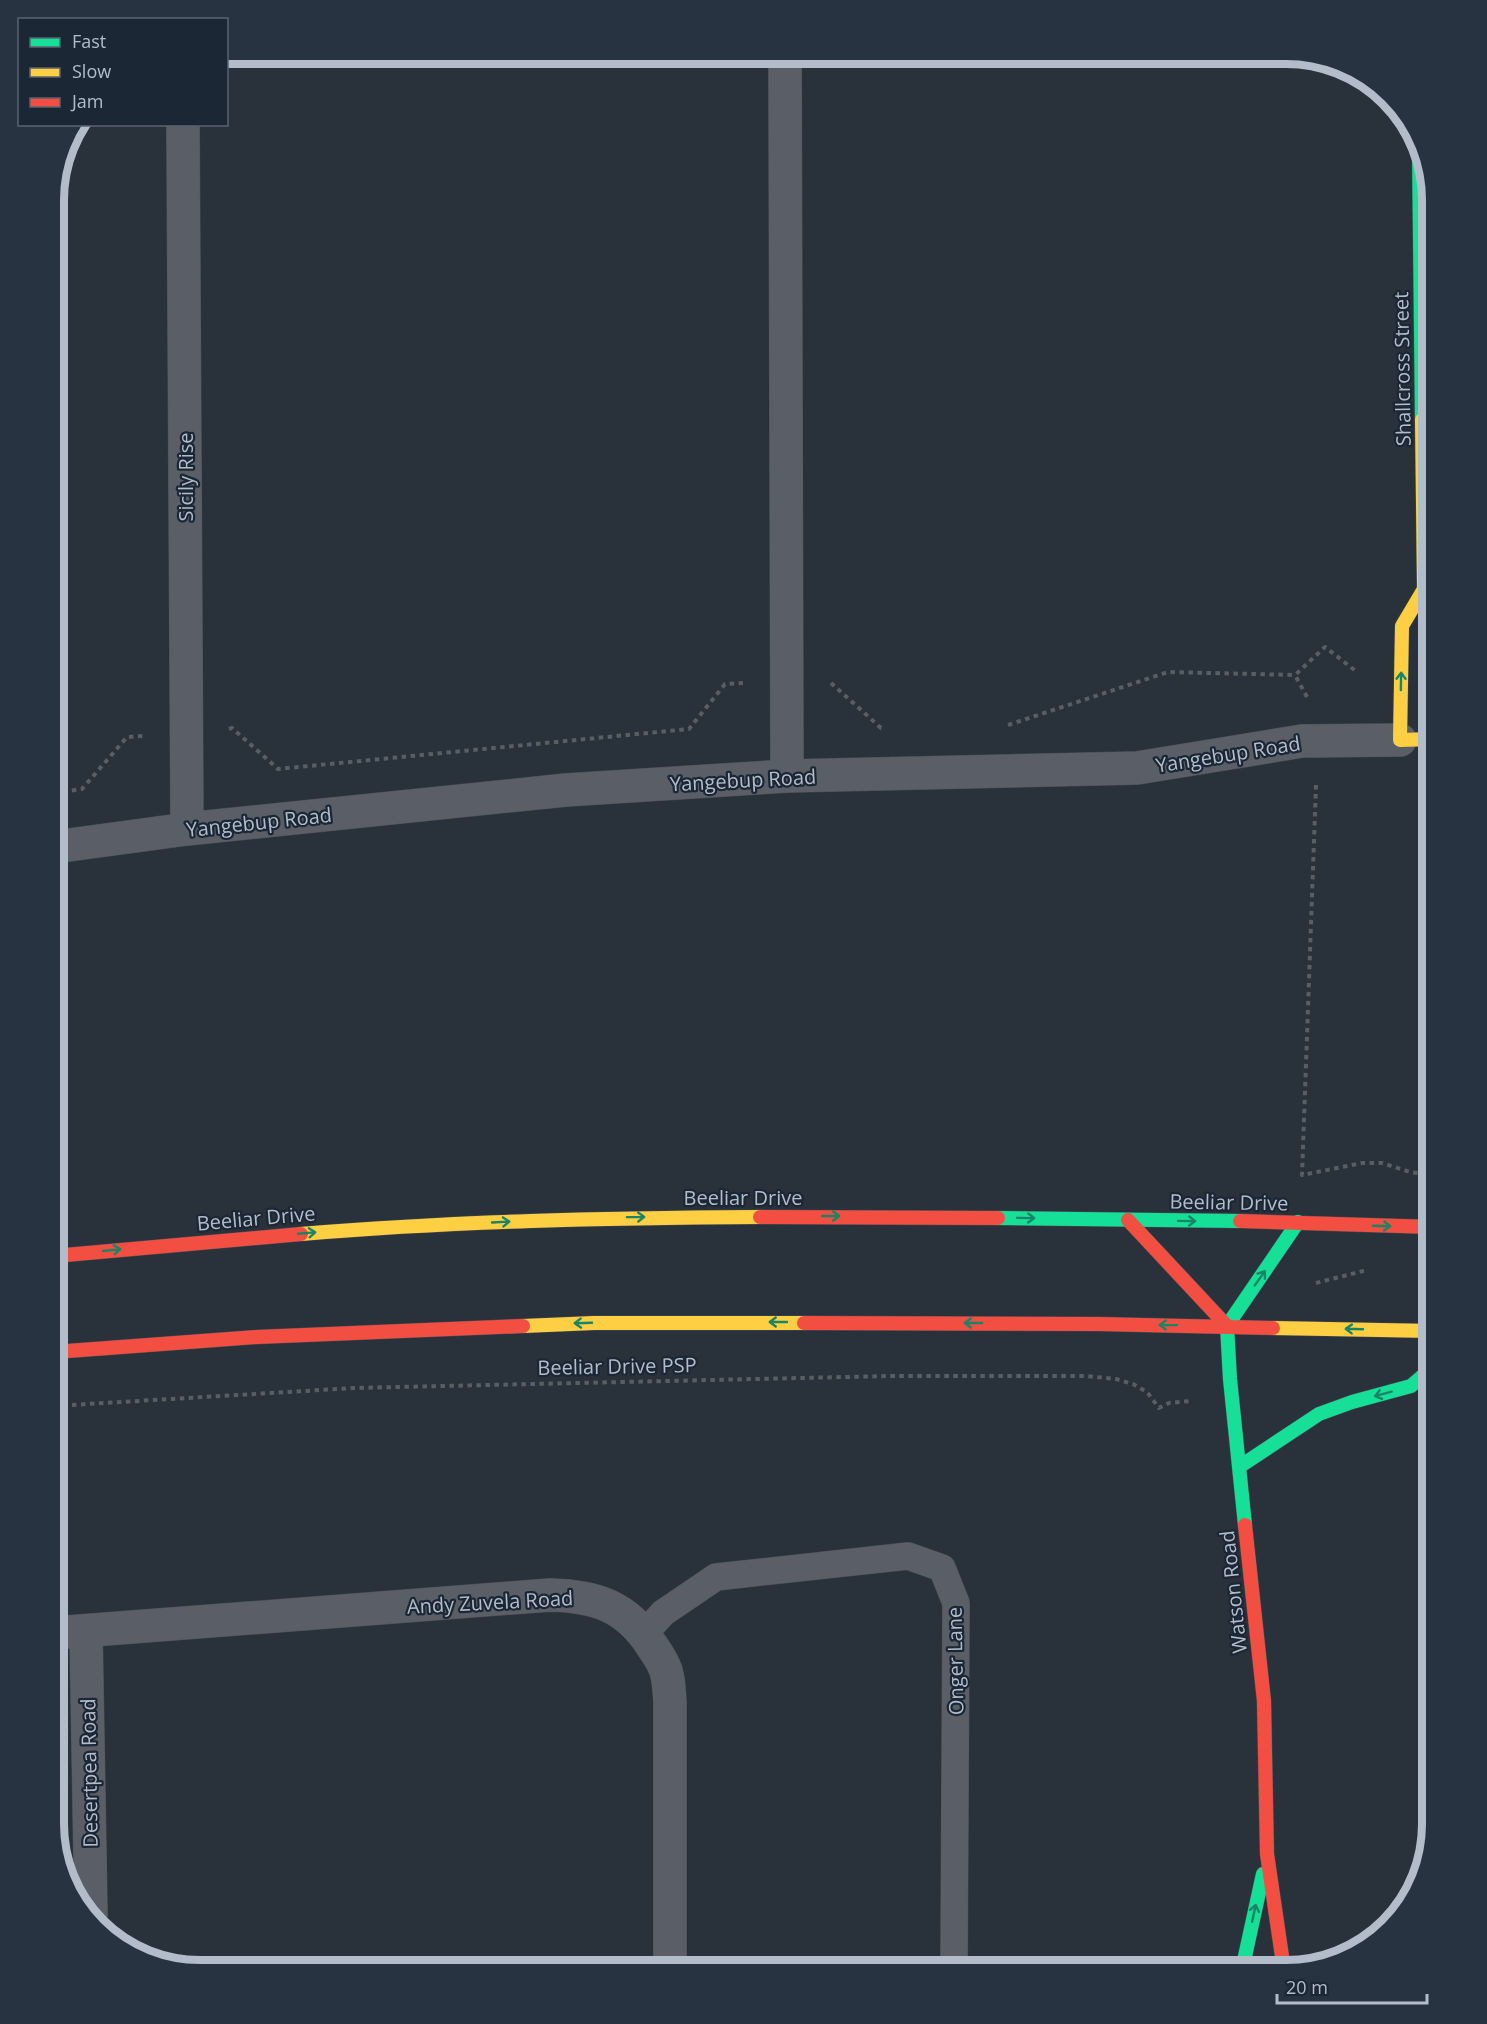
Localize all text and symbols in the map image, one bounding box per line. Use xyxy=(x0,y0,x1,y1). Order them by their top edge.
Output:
legend xyxy=(18,18,228,126)
text: Fast xyxy=(72,29,106,53)
text: Slow xyxy=(72,59,111,83)
text: Jam xyxy=(70,89,104,113)
street label: Shallcross Street xyxy=(1387,292,1417,446)
street label: Sicily Rise xyxy=(172,432,199,522)
one-way arrow xyxy=(1395,672,1407,692)
street label: Yangebup Road xyxy=(1154,729,1302,779)
street label: Yangebup Road xyxy=(669,763,817,797)
street label: Yangebup Road xyxy=(185,801,333,843)
street label: Beeliar Drive xyxy=(684,1184,802,1211)
street label: Beeliar Drive xyxy=(1169,1187,1289,1217)
street label: Beeliar Drive xyxy=(196,1199,316,1237)
one-way arrow xyxy=(820,1210,840,1222)
one-way arrow xyxy=(625,1211,645,1223)
one-way arrow xyxy=(1015,1212,1035,1224)
one-way arrow xyxy=(1176,1215,1196,1226)
one-way arrow xyxy=(491,1216,511,1227)
one-way arrow xyxy=(1371,1220,1391,1231)
one-way arrow xyxy=(296,1227,316,1238)
one-way arrow xyxy=(102,1244,122,1255)
one-way arrow xyxy=(1254,1270,1266,1287)
one-way arrow xyxy=(769,1316,789,1328)
one-way arrow xyxy=(964,1317,984,1329)
one-way arrow xyxy=(574,1318,594,1329)
one-way arrow xyxy=(1159,1319,1179,1331)
one-way arrow xyxy=(1344,1323,1364,1334)
street label: Beeliar Drive PSP xyxy=(537,1351,697,1381)
one-way arrow xyxy=(1374,1388,1393,1400)
street label: Watson Road xyxy=(1213,1529,1253,1655)
street label: Andy Zuvela Road xyxy=(406,1584,574,1620)
street label: Onger Lane xyxy=(941,1607,969,1715)
street label: Desertpea Road xyxy=(74,1698,104,1848)
one-way arrow xyxy=(1249,1904,1260,1923)
scale bar xyxy=(1277,1967,1427,2005)
text: 20 m xyxy=(1286,1975,1328,1999)

